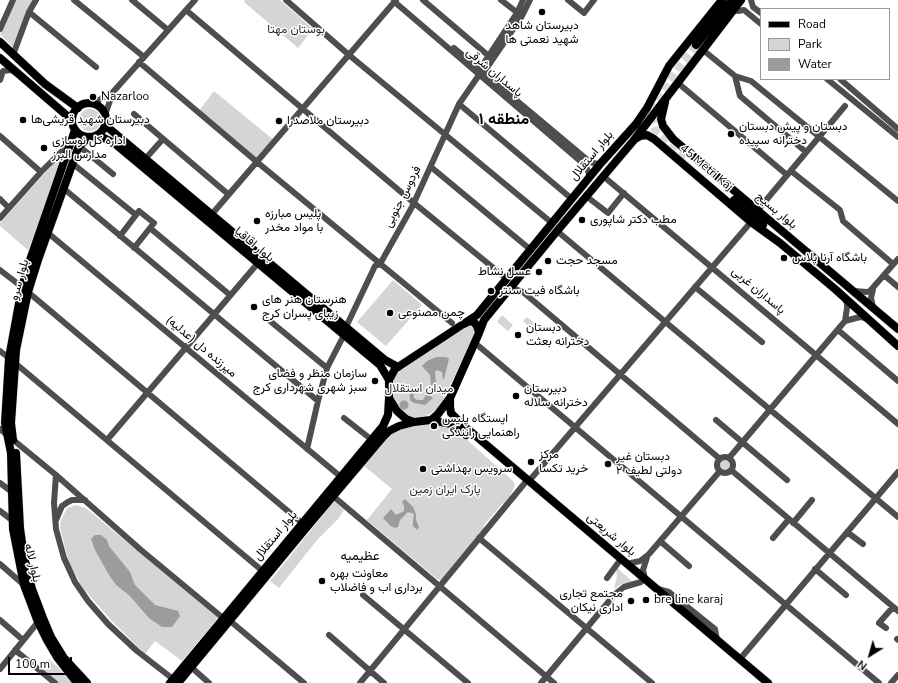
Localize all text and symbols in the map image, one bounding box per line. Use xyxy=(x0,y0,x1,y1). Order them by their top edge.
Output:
marker: دبیرستان شاهد شهید نعمتی ها xyxy=(537,7,547,17)
legend xyxy=(760,8,890,80)
text: Road xyxy=(798,16,826,32)
place label: دبیرستان شاهد شهید نعمتی ها xyxy=(505,19,579,47)
park label: بوستان مهتا xyxy=(267,23,325,37)
text: Park xyxy=(798,36,822,52)
street label: پاسداران شرقی xyxy=(463,45,525,101)
text: Water xyxy=(798,56,832,72)
place label: Nazarloo xyxy=(101,90,149,104)
marker: Nazarloo xyxy=(88,92,98,102)
district label: منطقه ۱ xyxy=(479,110,529,130)
place label: دبیرستان شهید قریشی‌ها xyxy=(31,113,150,127)
place label: دبیرستان ملاصدرا xyxy=(287,114,369,128)
marker: دبیرستان شهید قریشی‌ها xyxy=(18,115,28,125)
marker: دبیرستان ملاصدرا xyxy=(274,116,284,126)
place label: دبستان و پیش دبستان دخترانه سپیده xyxy=(739,120,847,148)
street label: بلوار استقلال xyxy=(567,128,617,184)
marker: دبستان و پیش دبستان دخترانه سپیده xyxy=(726,129,736,139)
place label: اداره کل نوسازی مدارس البرز xyxy=(52,134,126,162)
street label: 45 Metri Kaj xyxy=(676,142,736,194)
marker: اداره کل نوسازی مدارس البرز xyxy=(39,143,49,153)
street label: فردوس جنوبی xyxy=(381,164,425,230)
street label: بلوار بسیج xyxy=(752,190,800,232)
place label: پلیس مبارزه با مواد مخدر xyxy=(265,207,323,235)
place label: مطب دکتر شاپوری xyxy=(590,213,677,227)
marker: مطب دکتر شاپوری xyxy=(577,215,587,225)
marker: پلیس مبارزه با مواد مخدر xyxy=(252,216,262,226)
street label: بلوار اقاقیا xyxy=(231,224,277,266)
place label: باشگاه آرنا پلاس xyxy=(792,251,867,265)
marker: باشگاه آرنا پلاس xyxy=(779,253,789,263)
place label: مسجد حجت xyxy=(556,254,618,268)
marker: مسجد حجت xyxy=(543,256,553,266)
street label: بلوار سرو xyxy=(7,258,33,302)
street label: پاسداران غربی xyxy=(728,264,788,318)
place label: عسل نشاط xyxy=(478,265,531,279)
marker: عسل نشاط xyxy=(534,267,544,277)
place label: باشگاه فیت سنتر xyxy=(499,284,580,298)
marker: باشگاه فیت سنتر xyxy=(486,286,496,296)
place label: هنرستان هنر های زیبای پسران کرج xyxy=(262,293,347,321)
marker: هنرستان هنر های زیبای پسران کرج xyxy=(249,302,259,312)
place label: چمن مصنوعی xyxy=(398,306,465,320)
marker: چمن مصنوعی xyxy=(385,308,395,318)
street label: میرزنده دل (عدلیه) xyxy=(163,313,239,381)
place label: دبستان دخترانه بعثت xyxy=(526,321,589,349)
marker: دبستان دخترانه بعثت xyxy=(513,330,523,340)
place label: سازمان منظر و فضای سبز شهری شهرداری کرج xyxy=(253,367,367,395)
marker: سازمان منظر و فضای سبز شهری شهرداری کرج xyxy=(370,376,380,386)
park label: میدان استقلال xyxy=(385,382,453,396)
place label: دبیرستان دخترانه سلاله xyxy=(524,382,588,410)
marker: دبیرستان دخترانه سلاله xyxy=(511,391,521,401)
place label: ایستگاه پلیس راهنمایی رانندگی xyxy=(442,412,520,440)
marker: ایستگاه پلیس راهنمایی رانندگی xyxy=(429,421,439,431)
place label: مرکز خرید تکسا xyxy=(539,448,588,476)
place label: دبستان غیر دولتی لطیف ۲ xyxy=(616,450,682,478)
marker: مرکز خرید تکسا xyxy=(526,457,536,467)
marker: دبستان غیر دولتی لطیف ۲ xyxy=(603,459,613,469)
place label: سرویس بهداشتی xyxy=(431,462,512,476)
marker: سرویس بهداشتی xyxy=(418,464,428,474)
park label: پارک ایران زمین xyxy=(409,483,481,497)
street label: بلوار استقلال xyxy=(251,508,301,564)
street label: بلوار شریعتی xyxy=(584,510,638,560)
street label: بلوار لاله xyxy=(21,542,43,584)
district label: عظیمیه xyxy=(340,549,380,565)
place label: معاونت بهره برداری اب و فاضلاب xyxy=(330,567,423,595)
marker: معاونت بهره برداری اب و فاضلاب xyxy=(317,576,327,586)
place label: مجتمع تجاری اداری نیکان xyxy=(559,587,623,615)
place label: bre line karaj xyxy=(654,593,723,607)
marker: bre line karaj xyxy=(641,595,651,605)
marker: مجتمع تجاری اداری نیکان xyxy=(626,596,636,606)
north arrow xyxy=(850,635,890,675)
scale bar xyxy=(10,649,74,675)
text: 100 m xyxy=(15,656,50,672)
text: N xyxy=(855,657,870,673)

